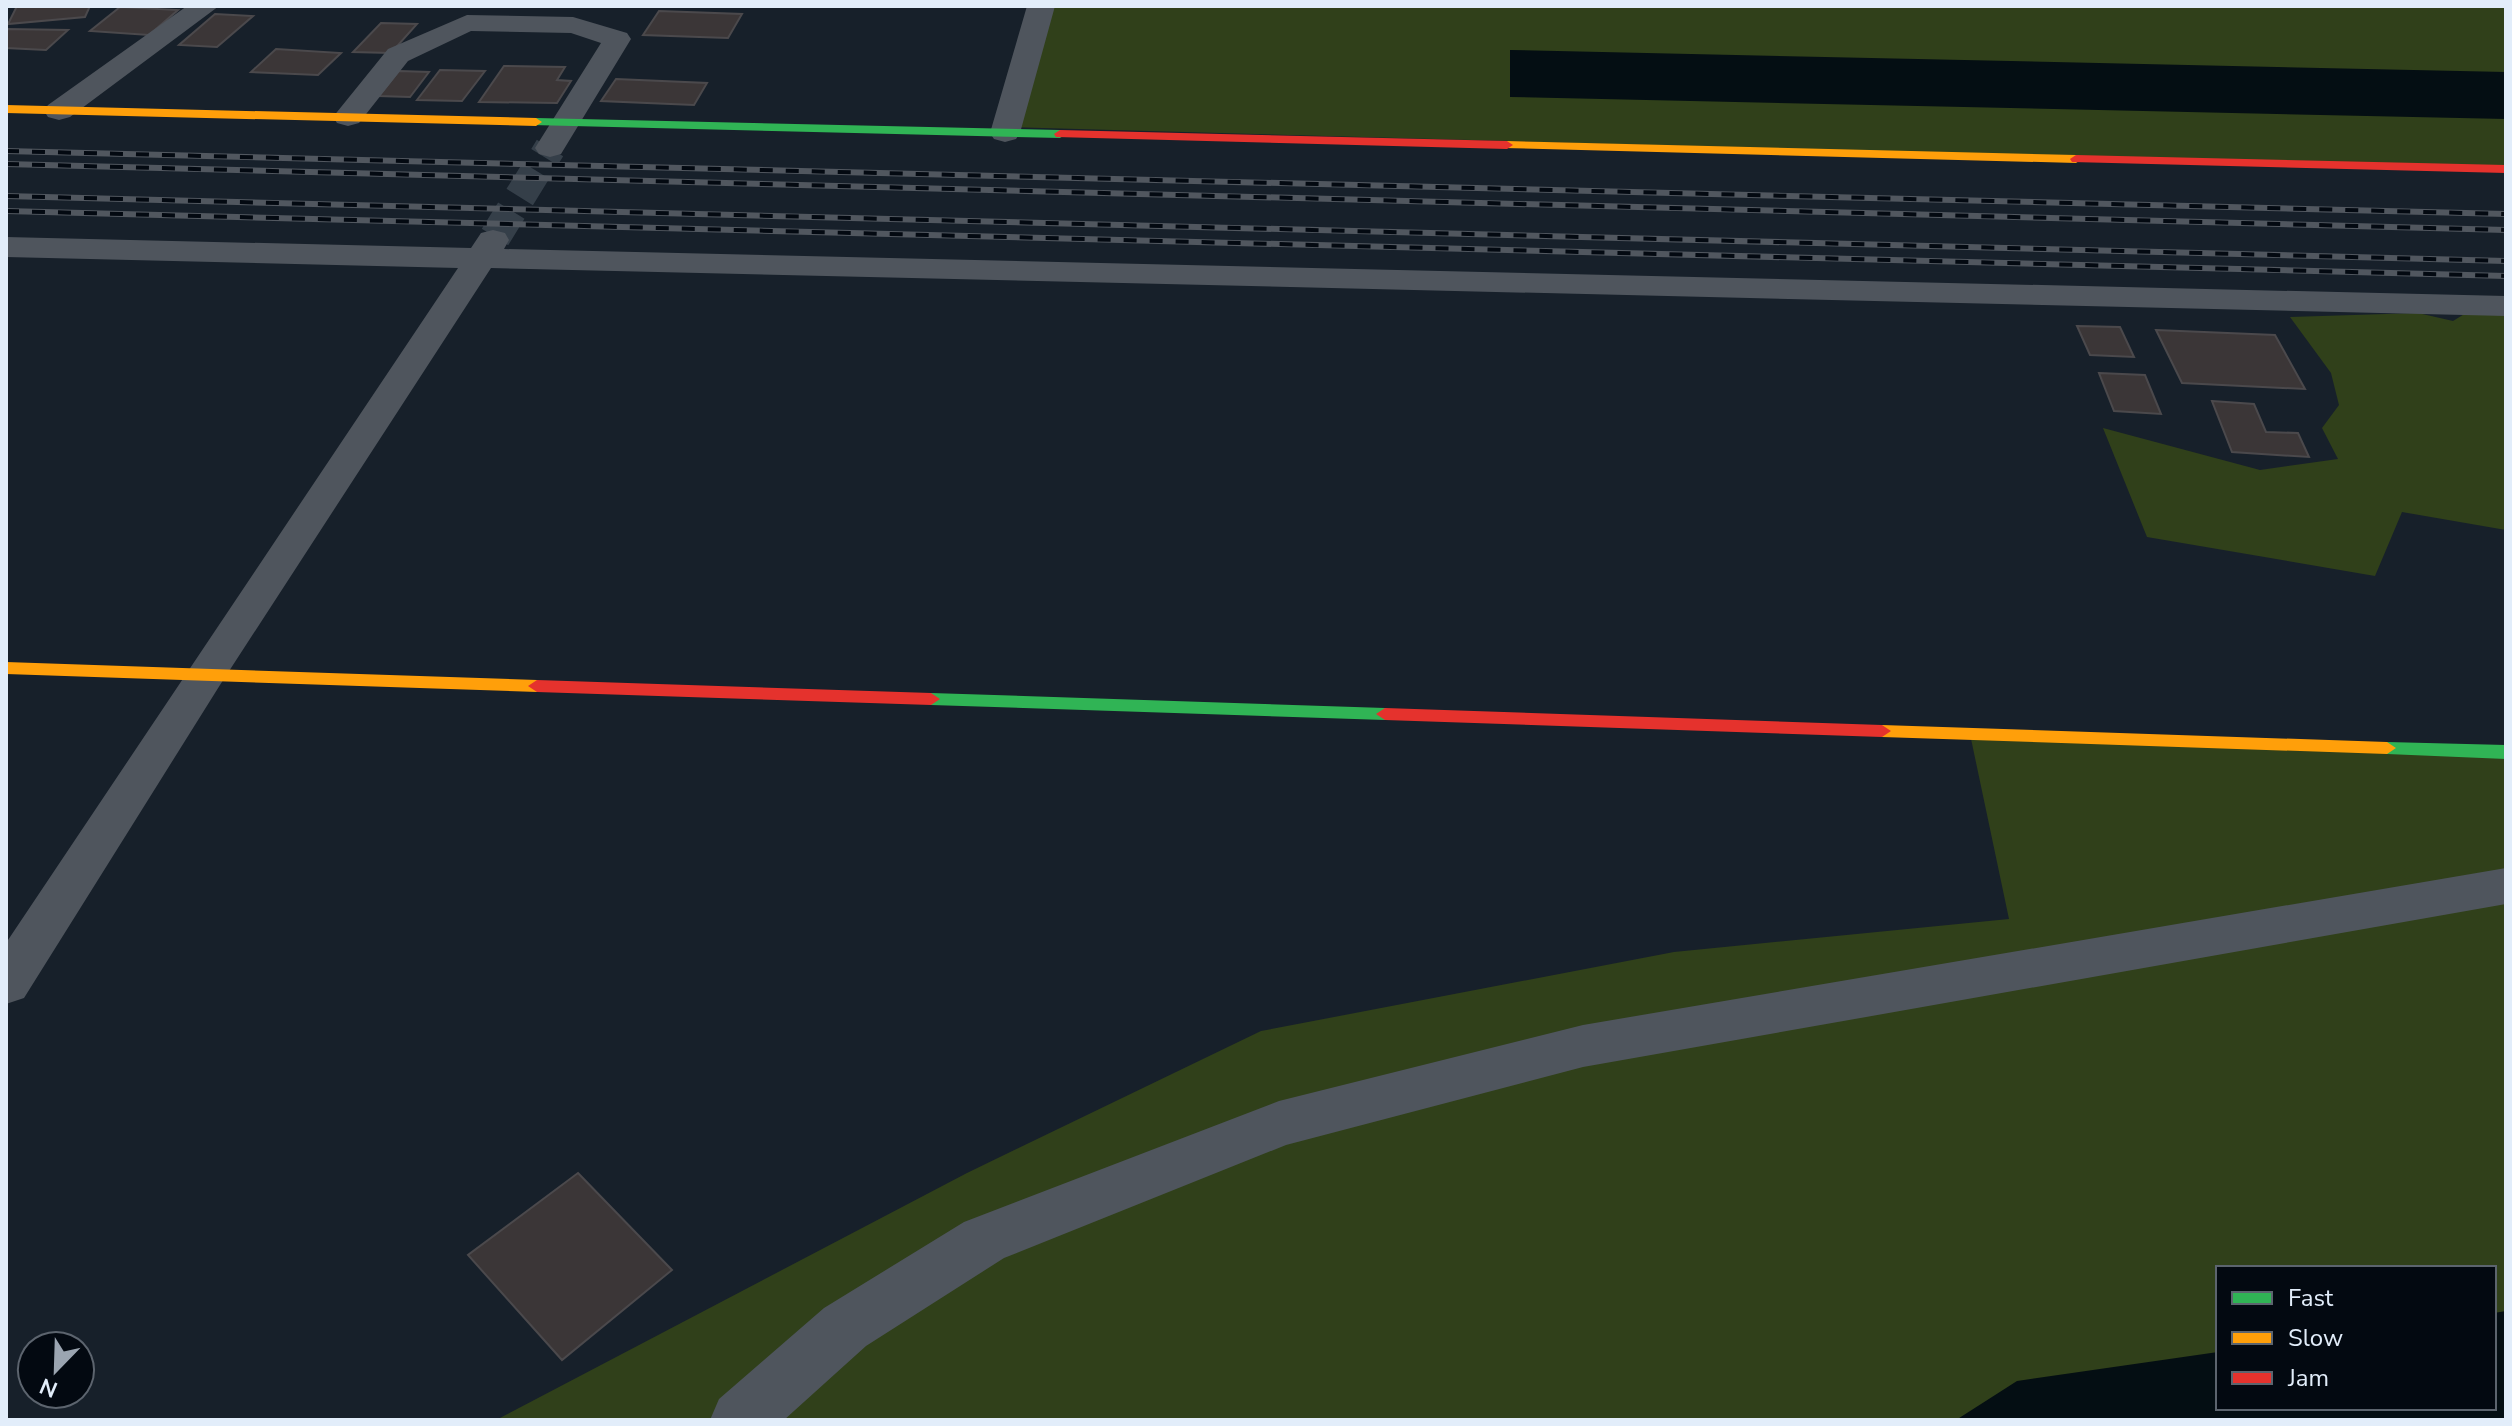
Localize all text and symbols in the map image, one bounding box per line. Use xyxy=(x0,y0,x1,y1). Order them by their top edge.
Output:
legend xyxy=(2216,1266,2496,1410)
text: Fast xyxy=(2288,1282,2334,1314)
text: Slow xyxy=(2288,1322,2343,1354)
north arrow xyxy=(16,1330,96,1410)
text: Jam xyxy=(2287,1362,2329,1394)
text: N xyxy=(35,1370,62,1405)

